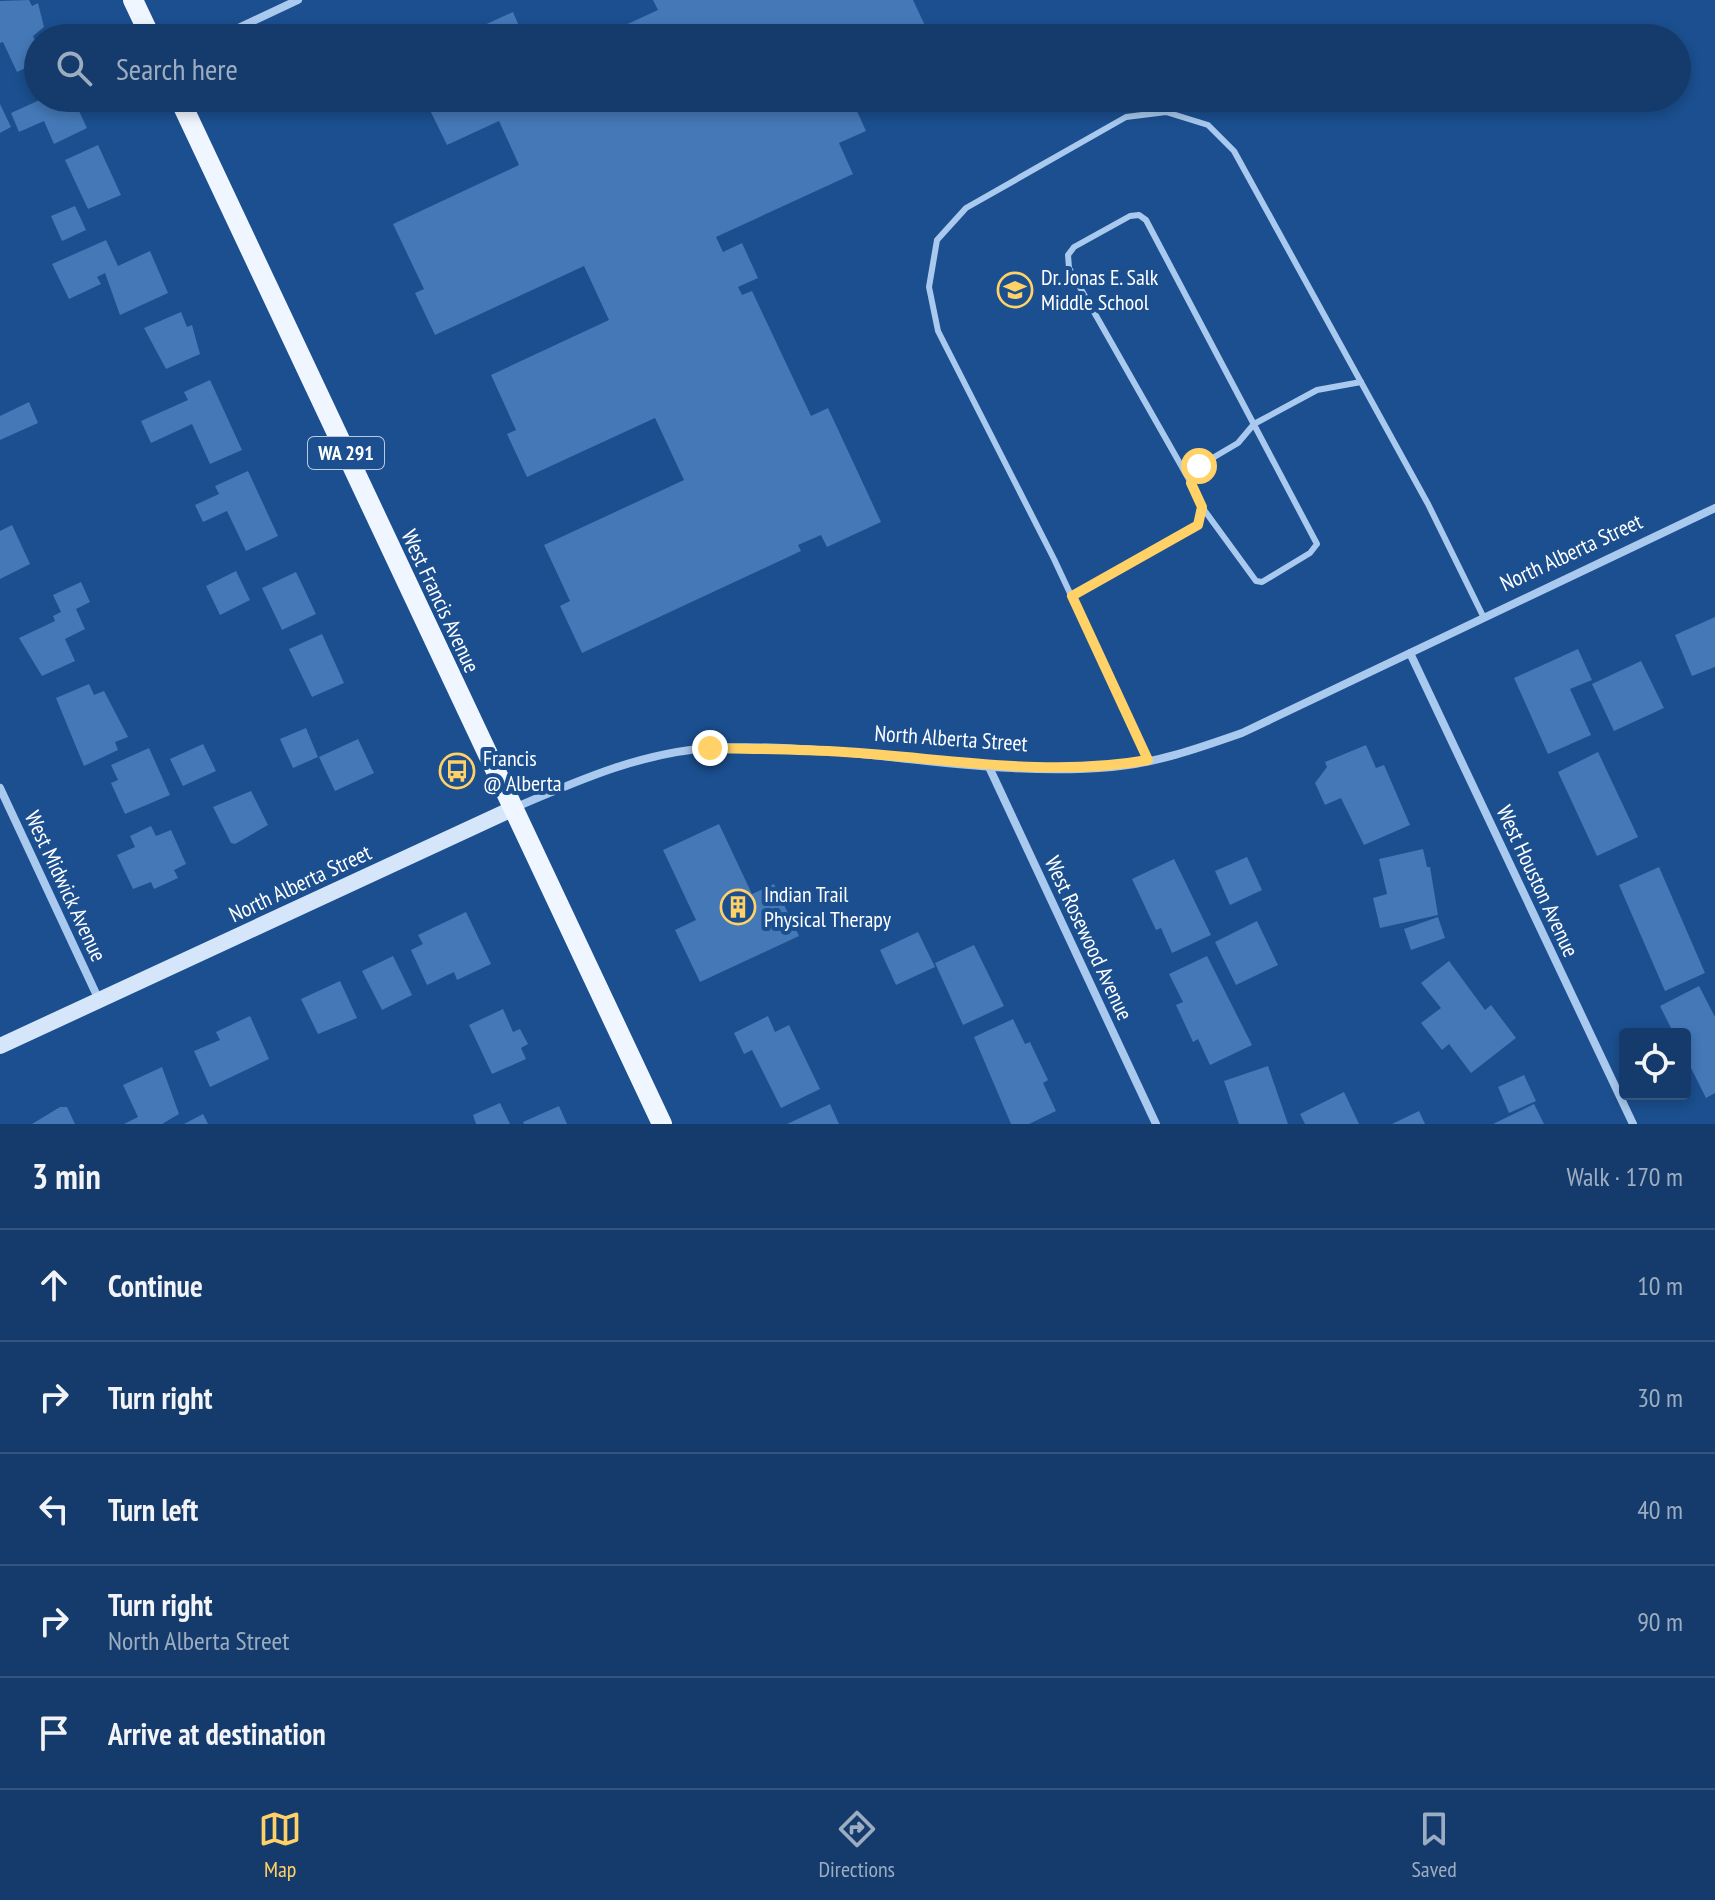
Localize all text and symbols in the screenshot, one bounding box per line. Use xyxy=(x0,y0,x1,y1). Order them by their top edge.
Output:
search box xyxy=(24,24,1691,112)
icon: search xyxy=(52,46,96,90)
text: Search here xyxy=(116,49,238,88)
place label: Dr. Jonas E. Salk Middle School xyxy=(1041,263,1159,316)
school or university icon: Dr. Jonas E. Salk Middle School xyxy=(996,271,1034,309)
road number: WA 291 xyxy=(308,437,384,469)
route start xyxy=(1181,448,1217,484)
street label: North Alberta Street xyxy=(1496,507,1646,597)
street label: West Francis Avenue xyxy=(396,525,486,677)
street label: North Alberta Street xyxy=(873,719,1029,757)
route end xyxy=(692,730,728,766)
place label: Francis @ Alberta xyxy=(483,744,562,797)
bus stop icon: Francis @ Alberta xyxy=(438,752,476,790)
street label: West Houston Avenue xyxy=(1491,801,1585,961)
street label: West Midwick Avenue xyxy=(19,806,113,966)
street label: North Alberta Street xyxy=(225,838,375,928)
street label: West Rosewood Avenue xyxy=(1039,852,1139,1024)
place label: Indian Trail Physical Therapy xyxy=(764,880,892,933)
building icon: Indian Trail Physical Therapy xyxy=(719,888,757,926)
map controls xyxy=(1619,1028,1691,1100)
button: locate xyxy=(1619,1028,1691,1100)
text: 3 min xyxy=(32,1154,101,1198)
text: Walk · 170 m xyxy=(1566,1160,1683,1193)
icon: ahead xyxy=(32,1263,76,1307)
text: Continue xyxy=(108,1266,203,1305)
text: 10 m xyxy=(1637,1269,1683,1302)
icon: right xyxy=(32,1375,76,1419)
text: Turn right xyxy=(108,1378,212,1417)
text: 30 m xyxy=(1637,1381,1683,1414)
icon: left xyxy=(32,1487,76,1531)
text: Turn left xyxy=(108,1490,198,1529)
text: 40 m xyxy=(1637,1493,1683,1526)
text: Turn right xyxy=(108,1585,212,1624)
icon: right xyxy=(32,1599,76,1643)
text: 90 m xyxy=(1637,1605,1683,1638)
text: North Alberta Street xyxy=(108,1624,289,1657)
icon: arrive xyxy=(32,1711,76,1755)
text: Arrive at destination xyxy=(108,1714,326,1753)
tab: Map xyxy=(258,1807,302,1883)
tab: Directions xyxy=(819,1807,895,1883)
tab: Saved xyxy=(1411,1807,1457,1883)

